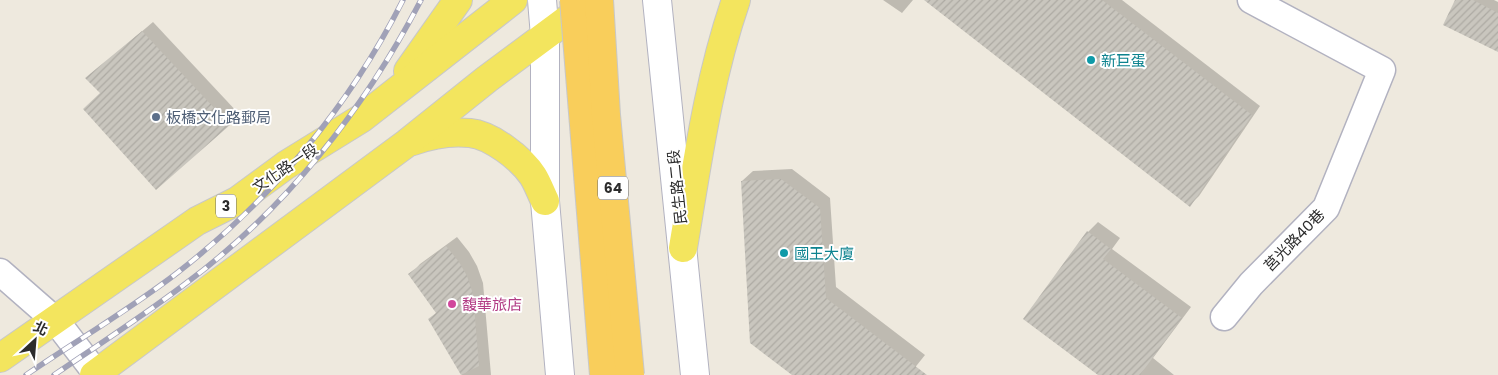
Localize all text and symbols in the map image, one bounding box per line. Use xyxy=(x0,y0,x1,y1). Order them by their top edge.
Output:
place label: 新巨蛋 xyxy=(1101,50,1146,71)
marker: 新巨蛋 xyxy=(1085,54,1097,66)
place label: 板橋文化路郵局 xyxy=(166,107,271,128)
marker: 板橋文化路郵局 xyxy=(150,111,162,123)
street label: 文化路一段 xyxy=(248,138,322,198)
street label: 民生路二段 xyxy=(663,149,691,225)
road number: 64 xyxy=(598,177,628,200)
road number: 3 xyxy=(216,195,236,218)
street label: 莒光路40巷 xyxy=(1259,204,1329,276)
place label: 國王大廈 xyxy=(794,243,854,264)
marker: 國王大廈 xyxy=(778,247,790,259)
place label: 馥華旅店 xyxy=(462,294,522,315)
marker: 馥華旅店 xyxy=(446,298,458,310)
north arrow xyxy=(10,315,60,365)
text: 北 xyxy=(30,316,51,340)

